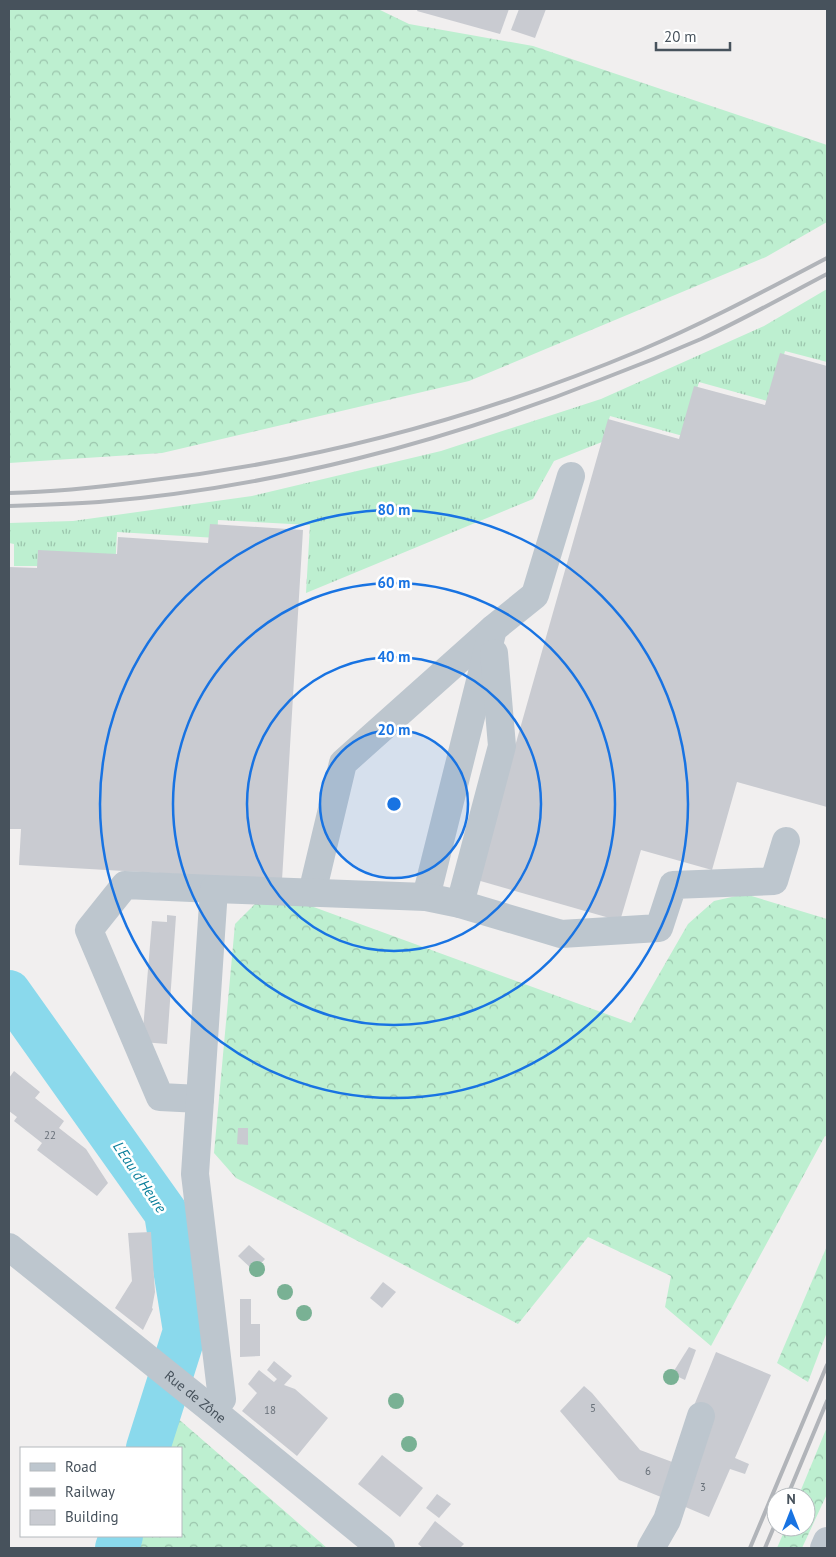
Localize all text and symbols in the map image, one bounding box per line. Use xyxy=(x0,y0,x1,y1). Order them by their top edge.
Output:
scale bar xyxy=(656,20,730,52)
text: 20 m xyxy=(664,27,697,46)
text: 80 m xyxy=(378,500,410,519)
text: 60 m xyxy=(378,573,410,592)
text: 40 m xyxy=(378,647,410,666)
text: 20 m xyxy=(378,720,410,739)
centre of rings xyxy=(385,795,403,813)
house number: 22 xyxy=(44,1128,56,1142)
water label: L'Eau d'Heure xyxy=(109,1138,171,1216)
street label: Rue de Zône xyxy=(161,1366,230,1427)
house number: 5 xyxy=(590,1401,596,1415)
house number: 18 xyxy=(264,1403,276,1417)
legend xyxy=(20,1447,182,1537)
text: Road xyxy=(65,1457,97,1476)
house number: 6 xyxy=(645,1464,651,1478)
house number: 3 xyxy=(700,1480,706,1494)
text: Railway xyxy=(65,1482,115,1501)
north arrow xyxy=(766,1487,816,1537)
text: N xyxy=(786,1490,796,1508)
text: Building xyxy=(65,1507,119,1526)

